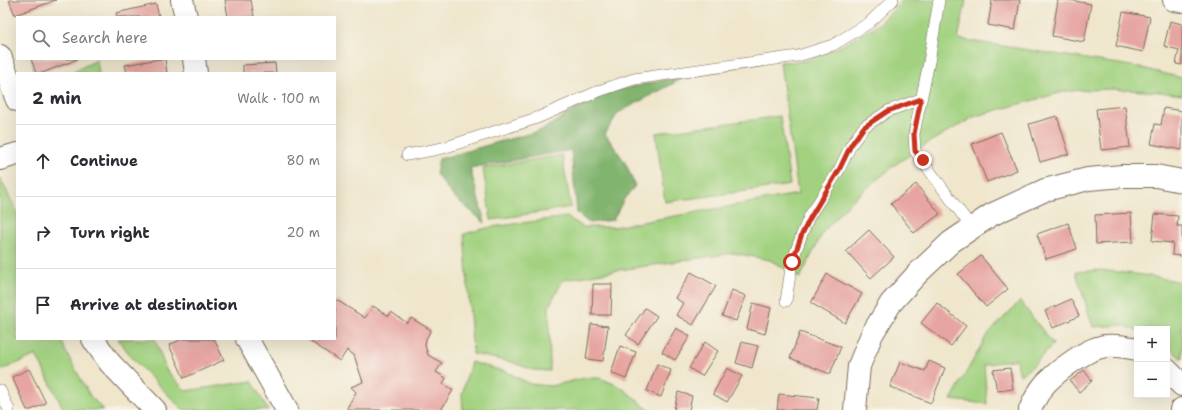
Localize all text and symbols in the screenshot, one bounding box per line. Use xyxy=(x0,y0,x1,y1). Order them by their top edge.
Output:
search box xyxy=(16,16,336,60)
icon: search xyxy=(30,27,52,49)
text: Search here xyxy=(62,28,148,48)
text: 2 min xyxy=(32,87,82,109)
text: Walk · 100 m xyxy=(237,90,320,107)
icon: ahead xyxy=(32,150,54,172)
text: Continue xyxy=(70,151,138,171)
route end xyxy=(914,151,932,169)
text: 80 m xyxy=(286,152,320,169)
icon: right xyxy=(32,222,54,244)
text: Turn right xyxy=(70,223,150,243)
text: 20 m xyxy=(287,224,320,241)
route start xyxy=(783,253,801,271)
icon: arrive xyxy=(32,294,54,316)
text: Arrive at destination xyxy=(70,295,238,315)
map controls xyxy=(1134,326,1170,398)
button: + xyxy=(1134,326,1170,362)
button: − xyxy=(1134,362,1170,398)

